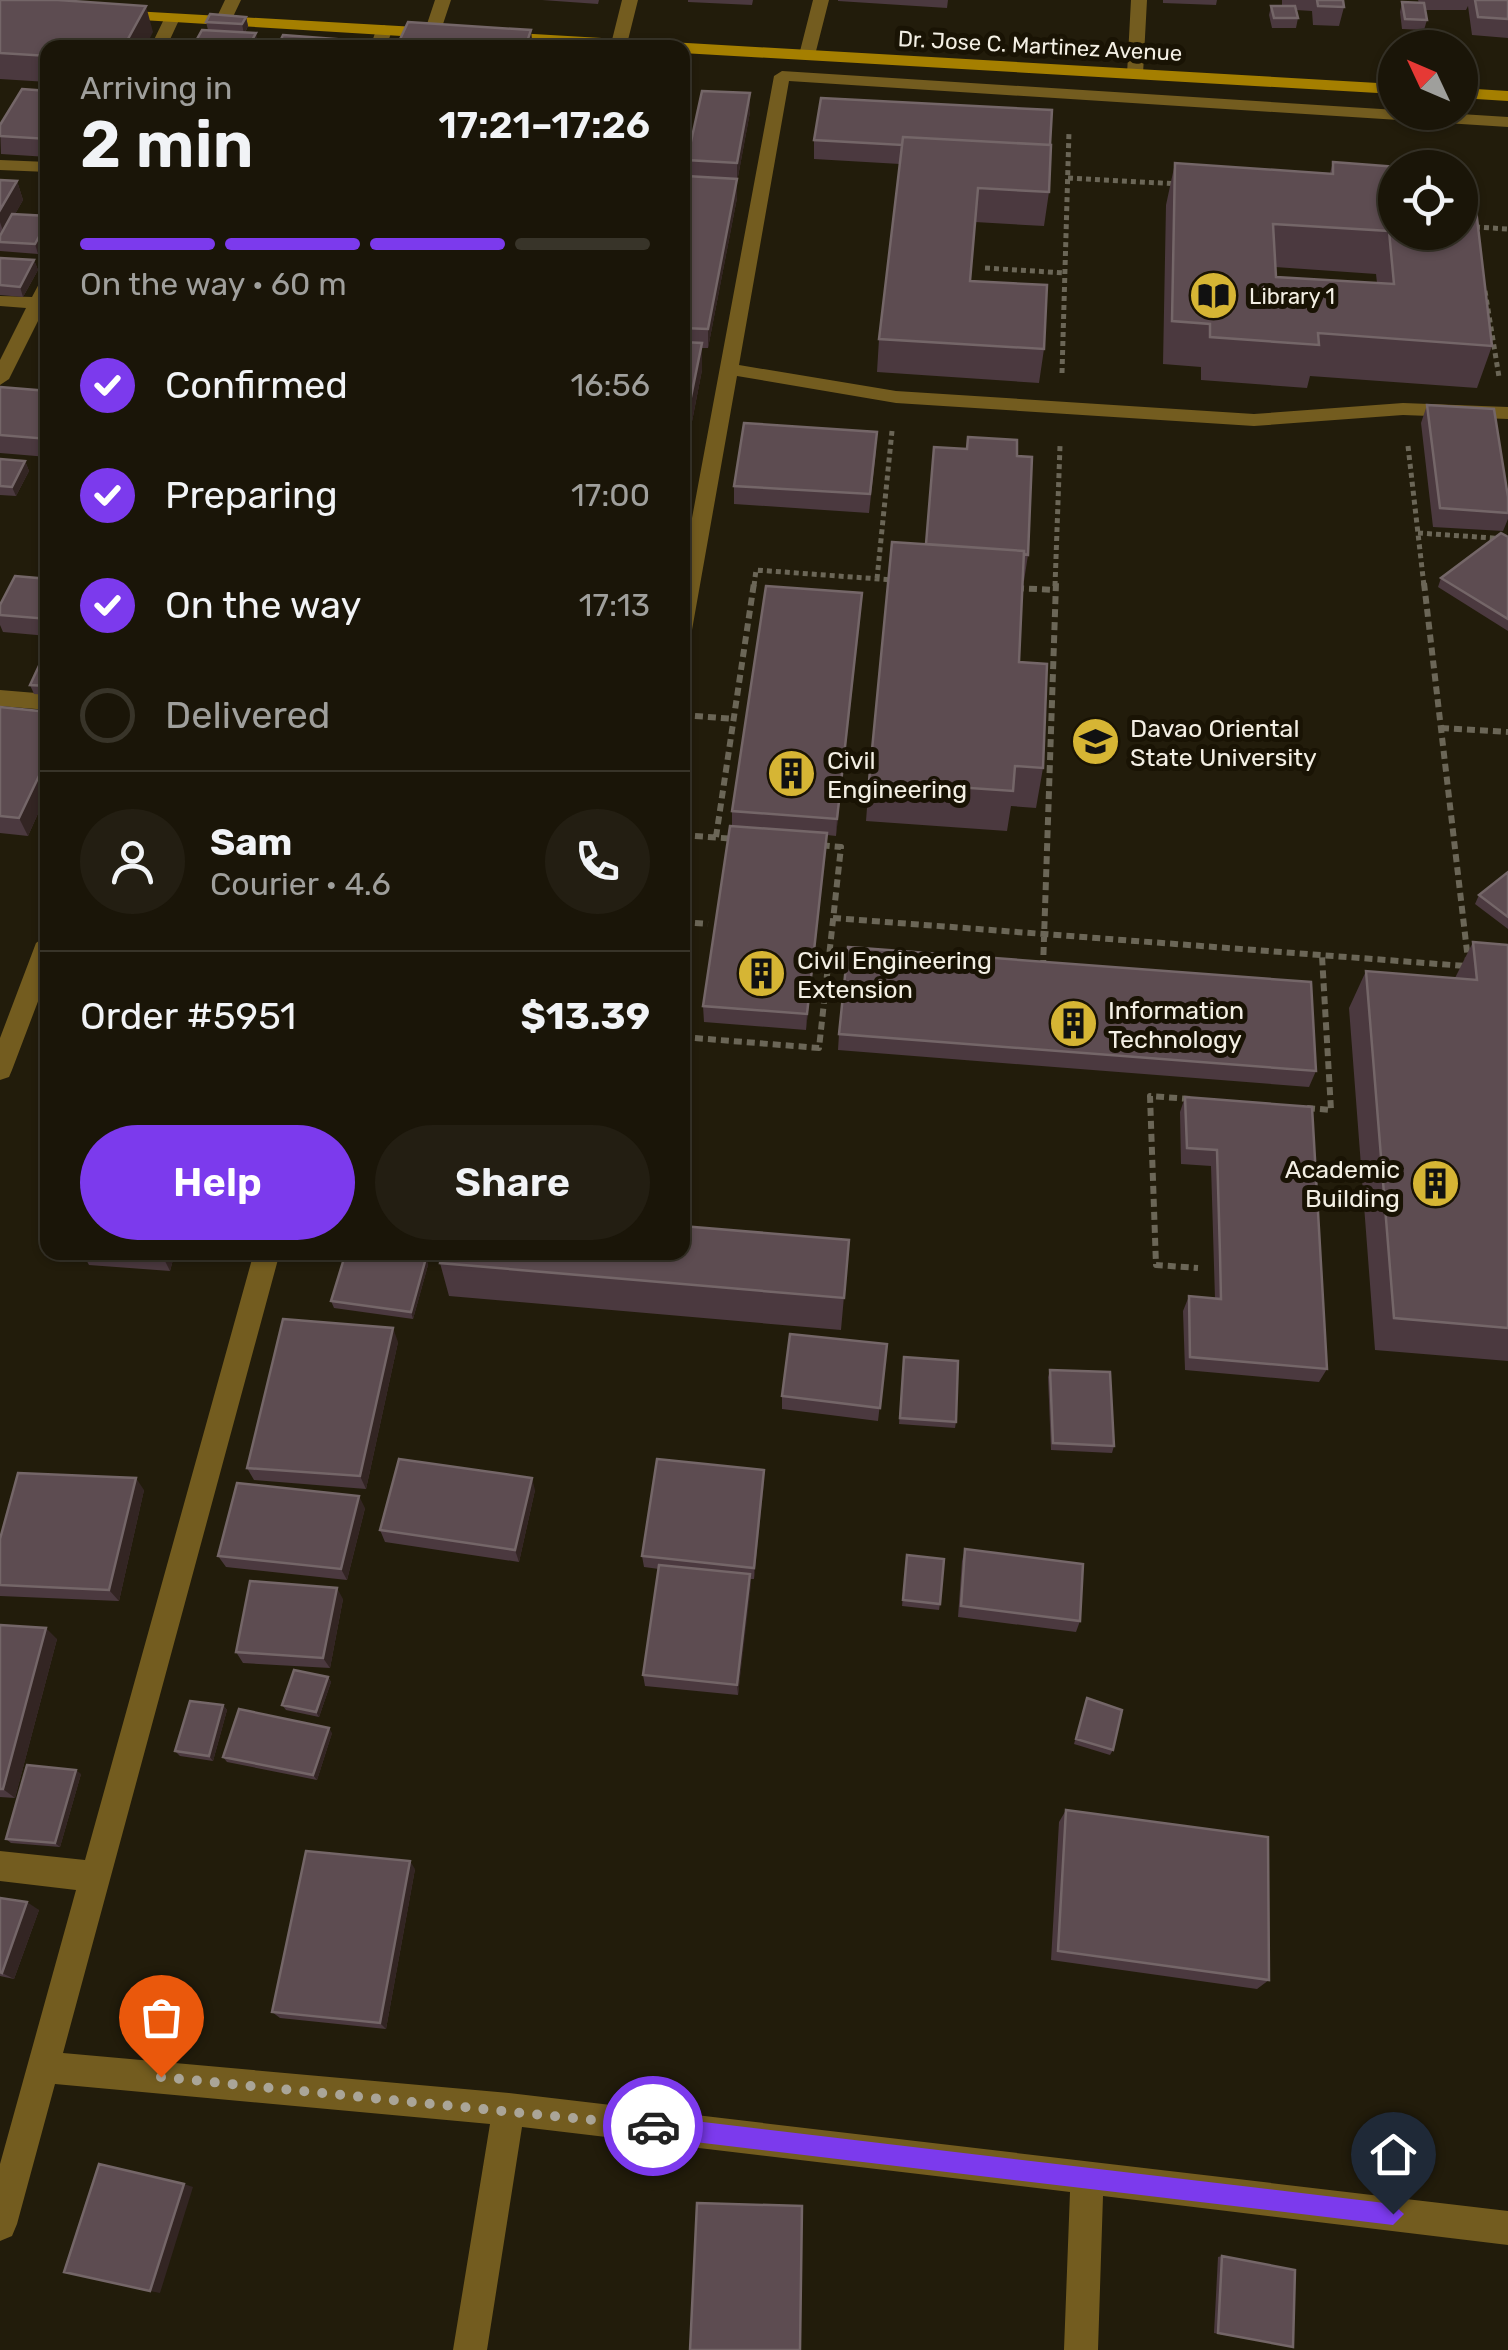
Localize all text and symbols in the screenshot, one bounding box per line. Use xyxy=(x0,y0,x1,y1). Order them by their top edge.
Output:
street label: Dr. Jose C. Martinez Avenue xyxy=(897,25,1183,67)
north arrow xyxy=(1378,30,1478,130)
map controls xyxy=(1378,30,1478,250)
text: Arriving in xyxy=(80,69,232,107)
text: 17:21–17:26 xyxy=(439,102,650,148)
text: 2 min xyxy=(80,106,254,183)
button: locate xyxy=(1378,150,1478,250)
text: On the way · 60 m xyxy=(80,265,347,303)
library icon: Library 1 xyxy=(1188,270,1240,322)
place label: Library 1 xyxy=(1249,283,1335,310)
icon: check xyxy=(80,358,135,413)
text: Confirmed xyxy=(165,362,348,408)
text: 16:56 xyxy=(571,366,650,404)
icon: check xyxy=(80,468,135,523)
text: Preparing xyxy=(165,472,338,518)
text: 17:00 xyxy=(571,476,650,514)
icon: check xyxy=(80,578,135,633)
text: On the way xyxy=(165,582,361,628)
text: 17:13 xyxy=(579,586,650,624)
text: Delivered xyxy=(165,692,330,738)
place label: Davao Oriental State University xyxy=(1130,714,1317,772)
school or university icon: Davao Oriental State University xyxy=(1069,716,1121,768)
place label: Civil Engineering xyxy=(827,746,967,804)
building icon: Civil Engineering xyxy=(766,748,818,800)
button: person xyxy=(80,809,185,914)
button: phone xyxy=(545,809,650,914)
text: Sam xyxy=(210,819,292,865)
text: Courier · 4.6 xyxy=(210,865,391,903)
place label: Civil Engineering Extension xyxy=(797,946,992,1004)
building icon: Civil Engineering Extension xyxy=(736,948,788,1000)
text: Order #5951 xyxy=(80,993,296,1039)
text: $13.39 xyxy=(520,993,650,1039)
place label: Information Technology xyxy=(1108,996,1244,1054)
building icon: Information Technology xyxy=(1047,998,1099,1050)
button: Help xyxy=(80,1125,355,1240)
button: Share xyxy=(375,1125,650,1240)
place label: Academic Building xyxy=(1285,1155,1400,1213)
building icon: Academic Building xyxy=(1409,1157,1461,1209)
pin xyxy=(119,1975,204,2078)
icon: bag xyxy=(134,1990,189,2045)
courier xyxy=(603,2076,703,2176)
icon: car xyxy=(626,2099,681,2154)
pin xyxy=(1351,2112,1436,2215)
icon: home xyxy=(1366,2127,1421,2182)

